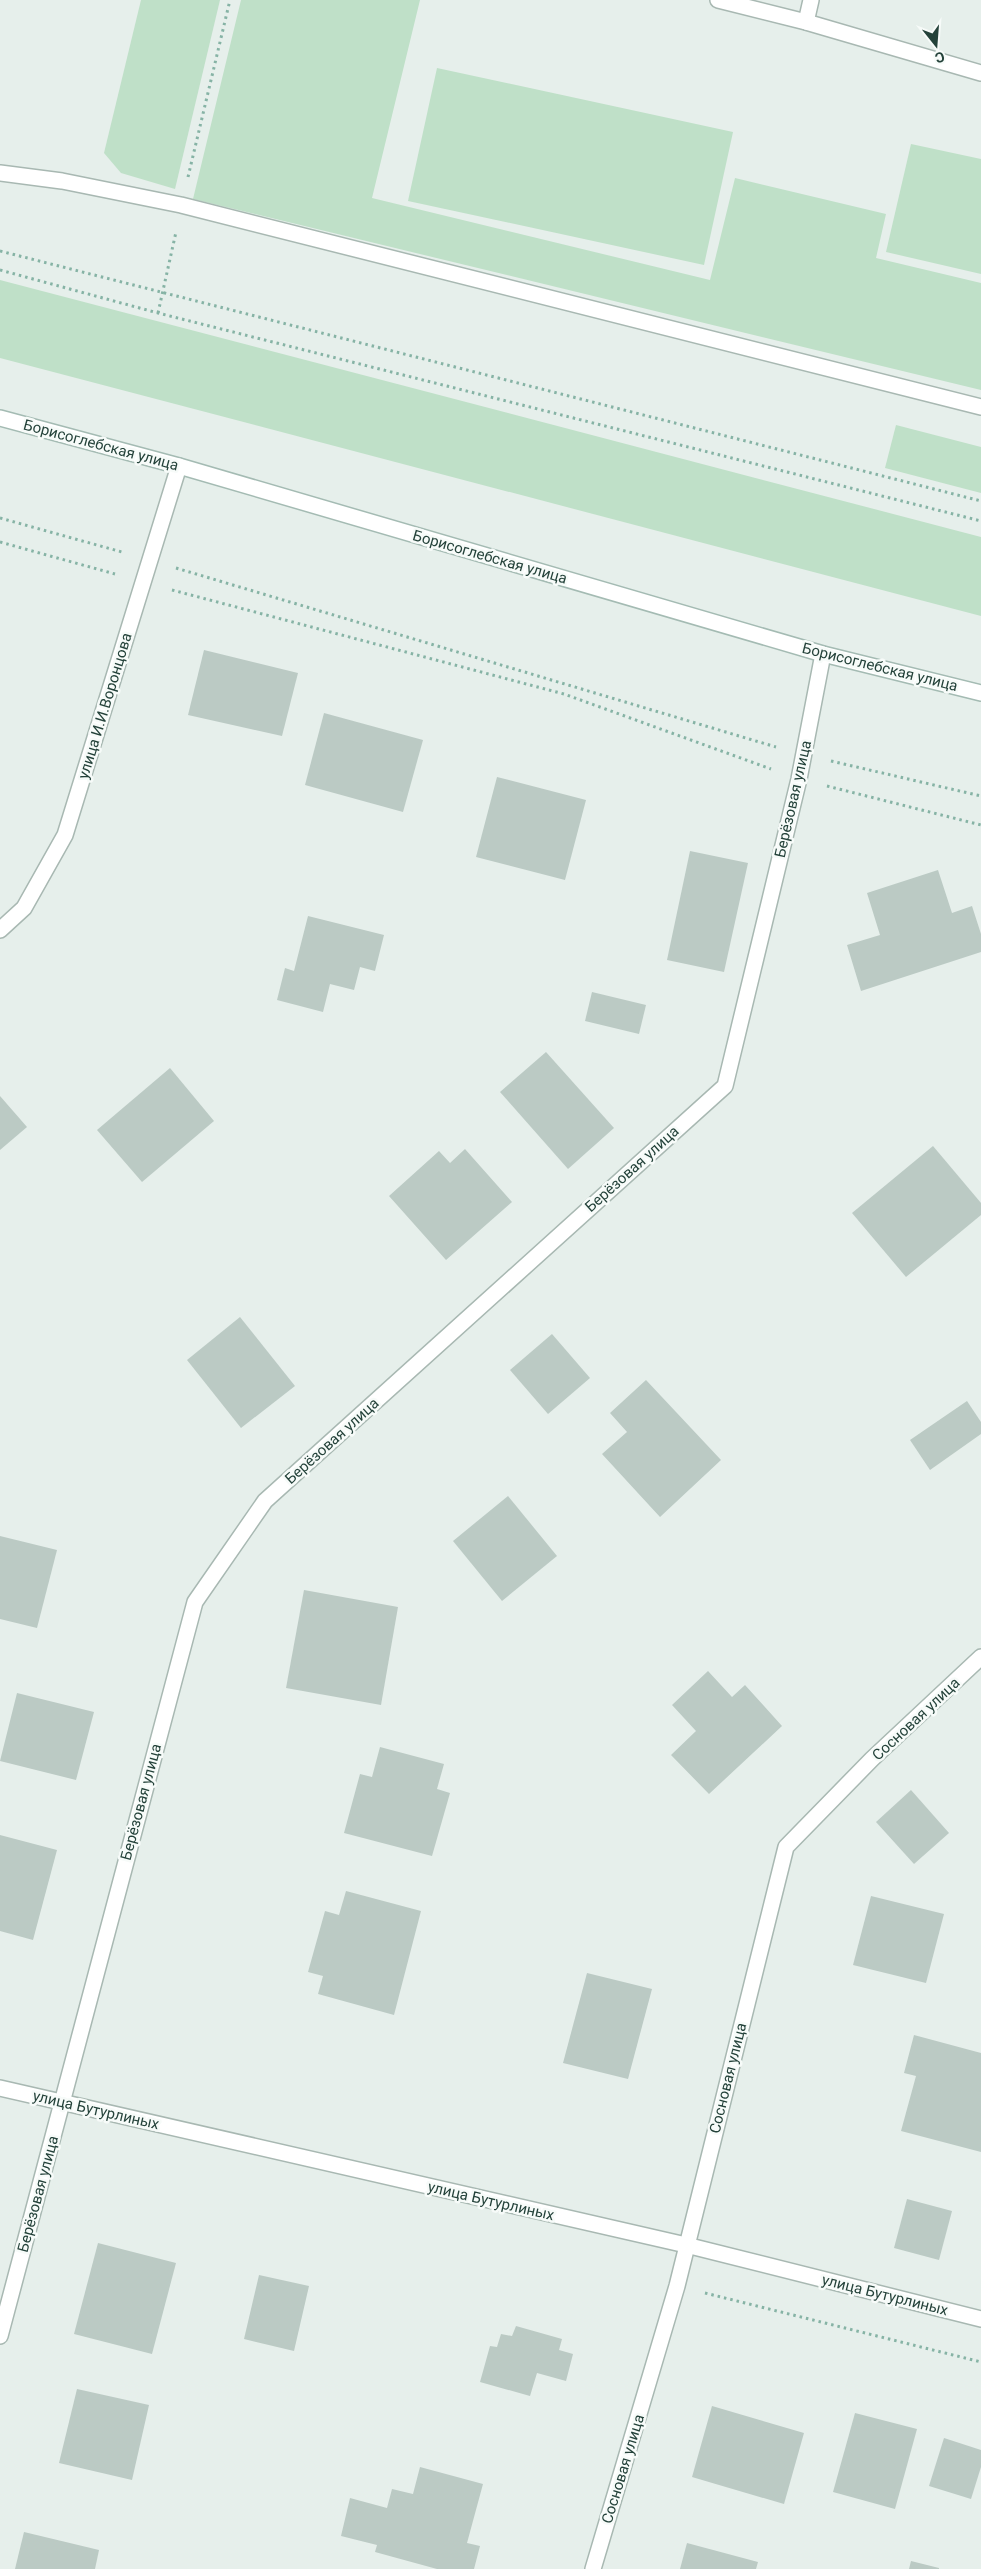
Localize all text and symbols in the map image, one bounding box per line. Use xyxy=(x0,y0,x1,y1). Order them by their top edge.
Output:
north arrow xyxy=(911,20,961,70)
text: С xyxy=(933,48,947,66)
street label: Борисоглебская улица xyxy=(22,416,180,474)
street label: Борисоглебская улица xyxy=(411,526,569,588)
street label: улица И.И.Воронцова xyxy=(74,631,136,781)
street label: Борисоглебская улица xyxy=(800,639,960,695)
street label: Берёзовая улица xyxy=(771,739,815,859)
street label: Берёзовая улица xyxy=(581,1122,683,1216)
street label: Берёзовая улица xyxy=(281,1394,383,1488)
street label: Сосновая улица xyxy=(868,1674,964,1764)
street label: Берёзовая улица xyxy=(117,1742,165,1862)
street label: Сосновая улица xyxy=(706,2021,750,2135)
street label: улица Бутурлиных xyxy=(31,2087,162,2133)
street label: Берёзовая улица xyxy=(14,2134,62,2254)
street label: улица Бутурлиных xyxy=(426,2178,557,2224)
street label: улица Бутурлиных xyxy=(820,2271,950,2319)
street label: Сосновая улица xyxy=(598,2412,648,2526)

